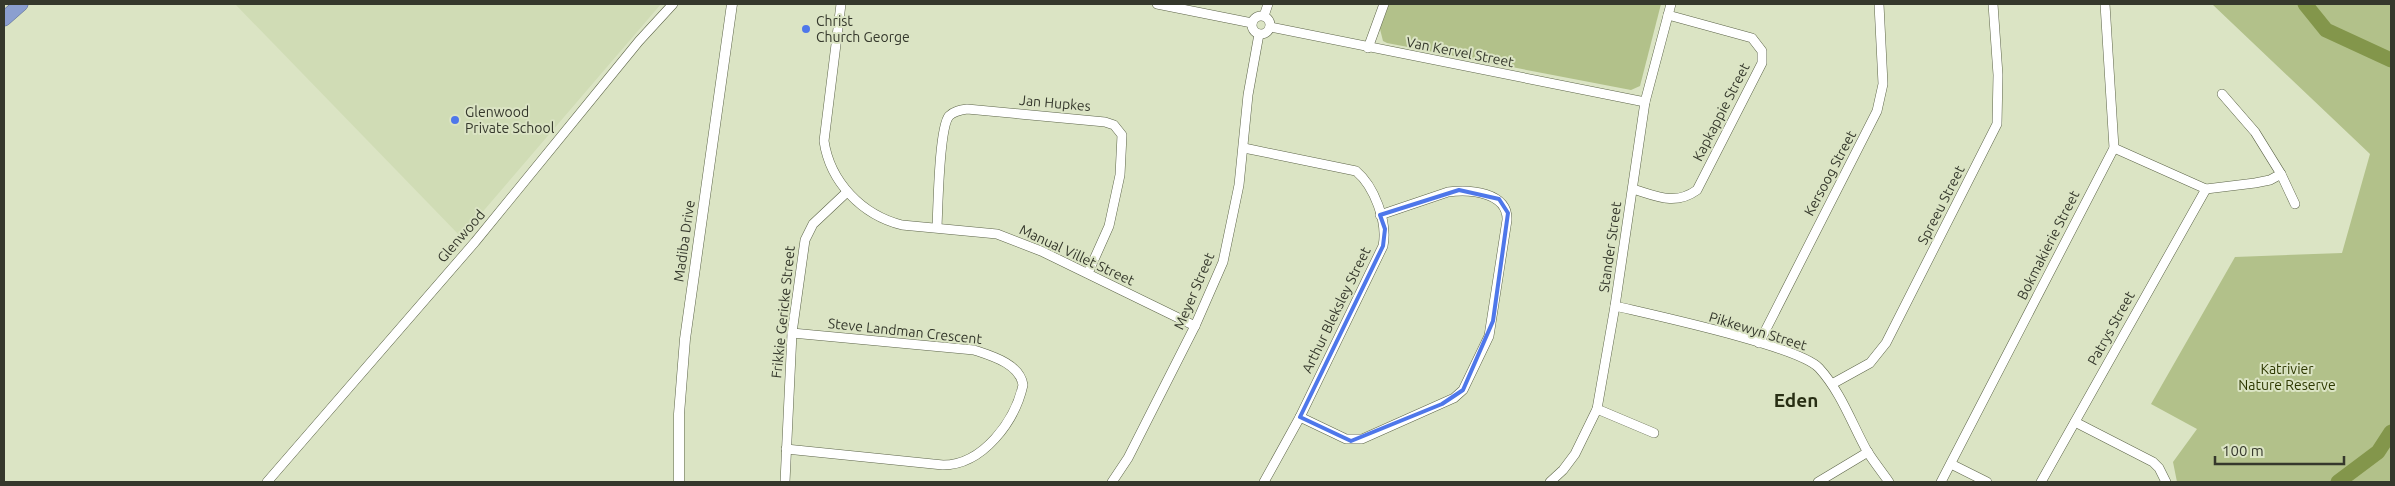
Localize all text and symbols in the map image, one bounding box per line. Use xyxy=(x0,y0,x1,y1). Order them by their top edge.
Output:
place label: Christ Church George xyxy=(816,13,910,45)
marker: Christ Church George xyxy=(800,23,812,35)
street label: Van Kervel Street xyxy=(1405,34,1516,70)
street label: Kapkappie Street xyxy=(1689,60,1753,164)
street label: Jan Hupkes xyxy=(1019,92,1091,114)
place label: Glenwood Private School xyxy=(465,104,555,136)
marker: Glenwood Private School xyxy=(449,114,461,126)
street label: Kersoog Street xyxy=(1801,127,1859,218)
street label: Spreeu Street xyxy=(1914,162,1968,247)
street label: Bokmakierie Street xyxy=(2014,187,2083,302)
street label: Madiba Drive xyxy=(670,199,698,283)
street label: Stander Street xyxy=(1596,200,1624,293)
street label: Glenwood xyxy=(434,207,488,265)
street label: Manual Villet Street xyxy=(1017,221,1137,289)
street label: Frikkie Gericke Street xyxy=(768,244,798,379)
street label: Arthur Bleksley Street xyxy=(1299,244,1374,376)
street label: Meyer Street xyxy=(1171,250,1218,332)
street label: Patrys Street xyxy=(2084,288,2138,368)
street label: Pikkewyn Street xyxy=(1707,309,1809,354)
street label: Steve Landman Crescent xyxy=(827,315,983,347)
park label: Katrivier Nature Reserve xyxy=(2238,361,2336,393)
district label: Eden xyxy=(1774,389,1818,411)
scale bar xyxy=(2215,434,2344,466)
text: 100 m xyxy=(2222,442,2264,459)

